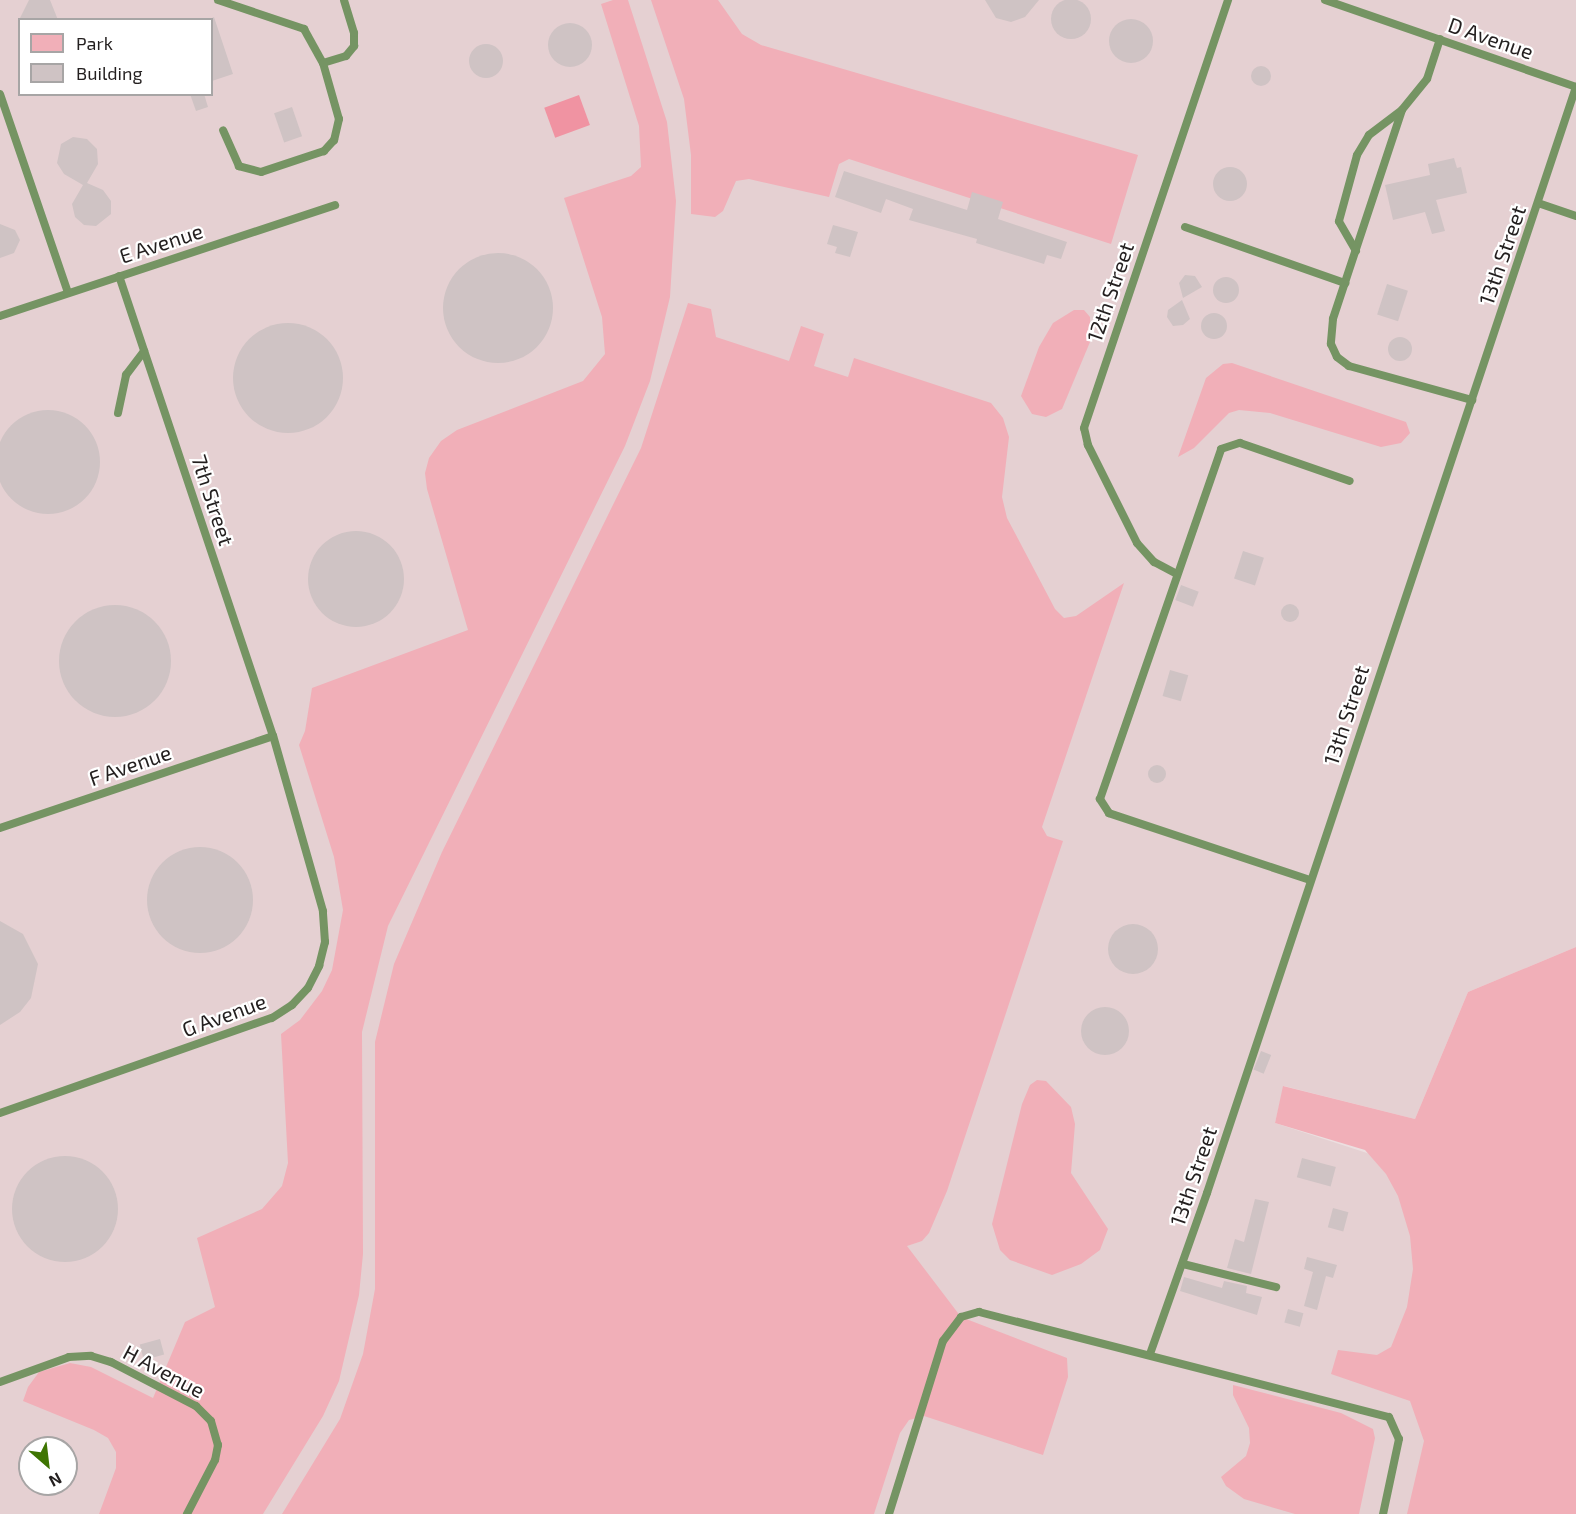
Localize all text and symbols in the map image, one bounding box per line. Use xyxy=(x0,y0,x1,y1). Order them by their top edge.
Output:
street label: D Avenue xyxy=(1445,12,1537,64)
legend xyxy=(18,18,213,96)
text: Park xyxy=(76,32,113,54)
text: Building xyxy=(76,62,143,84)
street label: 13th Street xyxy=(1473,202,1531,308)
street label: E Avenue xyxy=(116,218,206,268)
street label: 12th Street xyxy=(1081,239,1139,345)
street label: 7th Street xyxy=(186,451,240,549)
street label: 13th Street xyxy=(1318,662,1374,768)
street label: F Avenue xyxy=(85,739,175,791)
street label: G Avenue xyxy=(178,988,270,1042)
street label: 13th Street xyxy=(1164,1123,1222,1229)
street label: H Avenue xyxy=(119,1339,209,1403)
north arrow xyxy=(18,1436,78,1496)
text: N xyxy=(46,1469,65,1492)

